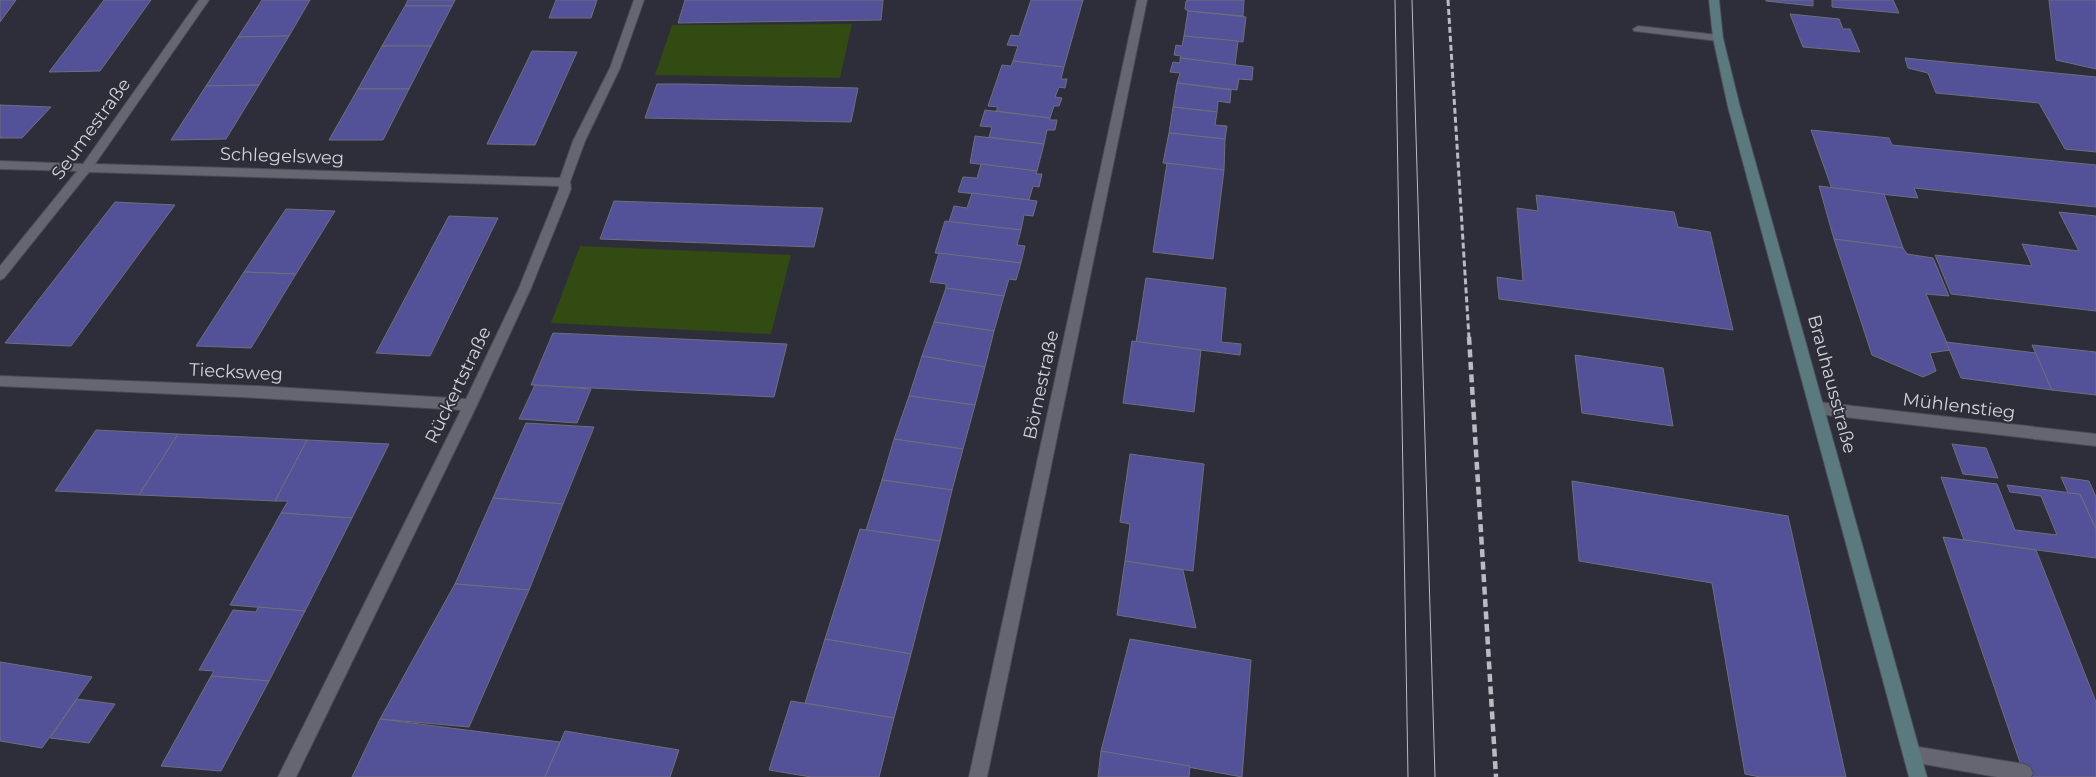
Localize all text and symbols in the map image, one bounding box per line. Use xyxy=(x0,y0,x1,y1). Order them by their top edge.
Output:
street label: Seumestraße xyxy=(47,74,135,184)
street label: Schlegelsweg xyxy=(219,143,345,169)
street label: Brauhausstraße xyxy=(1803,312,1861,456)
street label: Rückertstraße xyxy=(420,323,496,447)
street label: Börnestraße xyxy=(1019,328,1063,442)
street label: Tiecksweg xyxy=(189,359,283,385)
street label: Mühlenstieg xyxy=(1901,388,2017,424)

